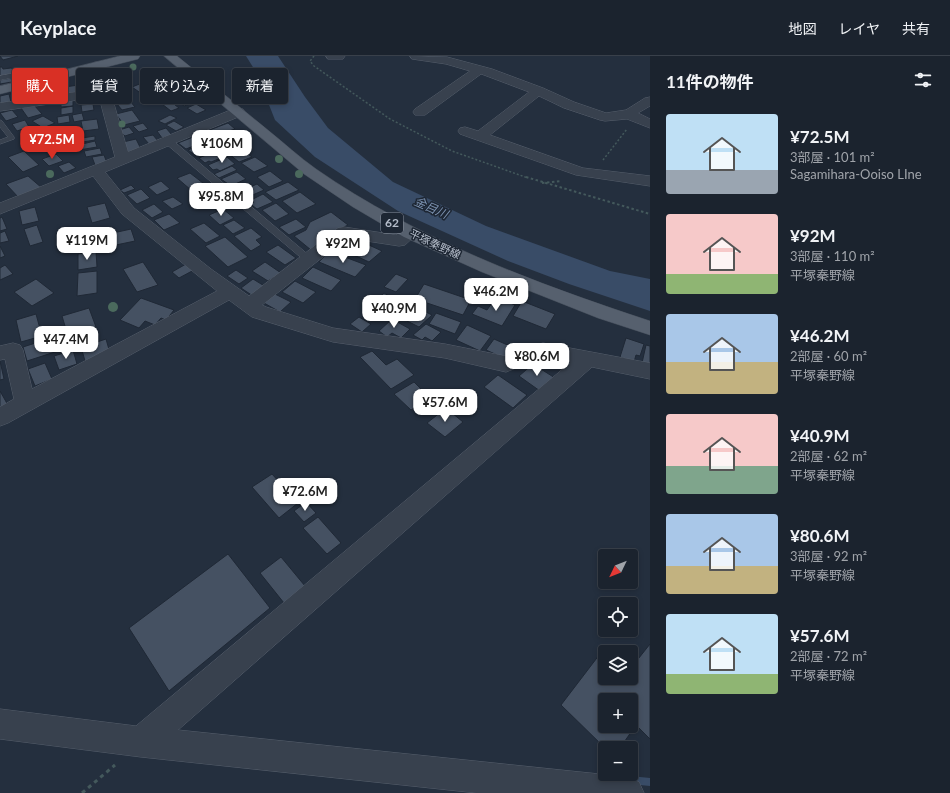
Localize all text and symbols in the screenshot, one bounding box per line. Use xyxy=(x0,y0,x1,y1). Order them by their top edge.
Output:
text: Keyplace xyxy=(20,16,97,39)
text: 地図 xyxy=(788,20,816,37)
text: レイヤ xyxy=(838,20,880,37)
text: 共有 xyxy=(902,20,930,37)
chip: 購入 xyxy=(12,68,68,104)
chip: 賃貸 xyxy=(76,68,132,104)
chip: 絞り込み xyxy=(140,68,224,104)
chip: 新着 xyxy=(232,68,288,104)
icon: filters xyxy=(912,69,934,91)
text: 11件の物件 xyxy=(666,71,754,92)
pin: ¥72.5M xyxy=(19,126,85,160)
text: ¥72.5M xyxy=(790,126,850,147)
pin: ¥106M xyxy=(194,130,250,164)
icon: home xyxy=(698,130,746,178)
text: ¥72.5M xyxy=(29,131,75,147)
text: ¥106M xyxy=(201,135,243,151)
text: 3部屋 · 101 m² xyxy=(790,149,875,165)
text: Sagamihara-Ooiso LIne xyxy=(790,166,922,182)
pin: ¥95.8M xyxy=(188,183,254,217)
text: ¥95.8M xyxy=(198,188,244,204)
water label: 金目川 xyxy=(412,193,453,223)
road number: 62 xyxy=(381,213,403,233)
text: ¥92M xyxy=(790,225,836,246)
street label: 平塚秦野線 xyxy=(408,226,463,261)
pin: ¥119M xyxy=(59,227,115,261)
pin: ¥92M xyxy=(319,230,367,264)
icon: home xyxy=(698,230,746,278)
text: ¥119M xyxy=(66,232,108,248)
text: ¥92M xyxy=(326,235,360,251)
text: 3部屋 · 110 m² xyxy=(790,248,875,264)
text: 平塚秦野線 xyxy=(790,267,855,283)
pin: ¥46.2M xyxy=(463,278,529,312)
text: ¥46.2M xyxy=(473,283,519,299)
pin: ¥40.9M xyxy=(361,295,427,329)
text: ¥40.9M xyxy=(371,300,417,316)
text: ¥46.2M xyxy=(790,325,850,346)
pin: ¥47.4M xyxy=(33,326,99,360)
icon: home xyxy=(698,330,746,378)
text: ¥47.4M xyxy=(43,331,89,347)
pin: ¥80.6M xyxy=(504,343,570,377)
text: ¥80.6M xyxy=(514,348,560,364)
text: 2部屋 · 60 m² xyxy=(790,348,867,364)
text: 平塚秦野線 xyxy=(790,367,855,383)
pin: ¥57.6M xyxy=(412,389,478,423)
text: ¥57.6M xyxy=(422,394,468,410)
text: ¥40.9M xyxy=(790,425,850,446)
icon: home xyxy=(698,430,746,478)
text: 2部屋 · 62 m² xyxy=(790,448,867,464)
text: 平塚秦野線 xyxy=(790,467,855,483)
pin: ¥72.6M xyxy=(272,478,338,512)
text: ¥72.6M xyxy=(282,483,328,499)
text: ¥80.6M xyxy=(790,525,850,546)
icon: home xyxy=(698,530,746,578)
text: 3部屋 · 92 m² xyxy=(790,548,867,564)
north arrow xyxy=(598,549,638,589)
map controls xyxy=(598,549,638,781)
text: 平塚秦野線 xyxy=(790,567,855,583)
button: locate xyxy=(598,597,638,637)
text: ¥57.6M xyxy=(790,625,850,646)
icon: home xyxy=(698,630,746,678)
button: layers xyxy=(598,645,638,685)
text: 2部屋 · 72 m² xyxy=(790,648,867,664)
text: 平塚秦野線 xyxy=(790,667,855,683)
button: + xyxy=(598,693,638,733)
button: − xyxy=(598,741,638,781)

